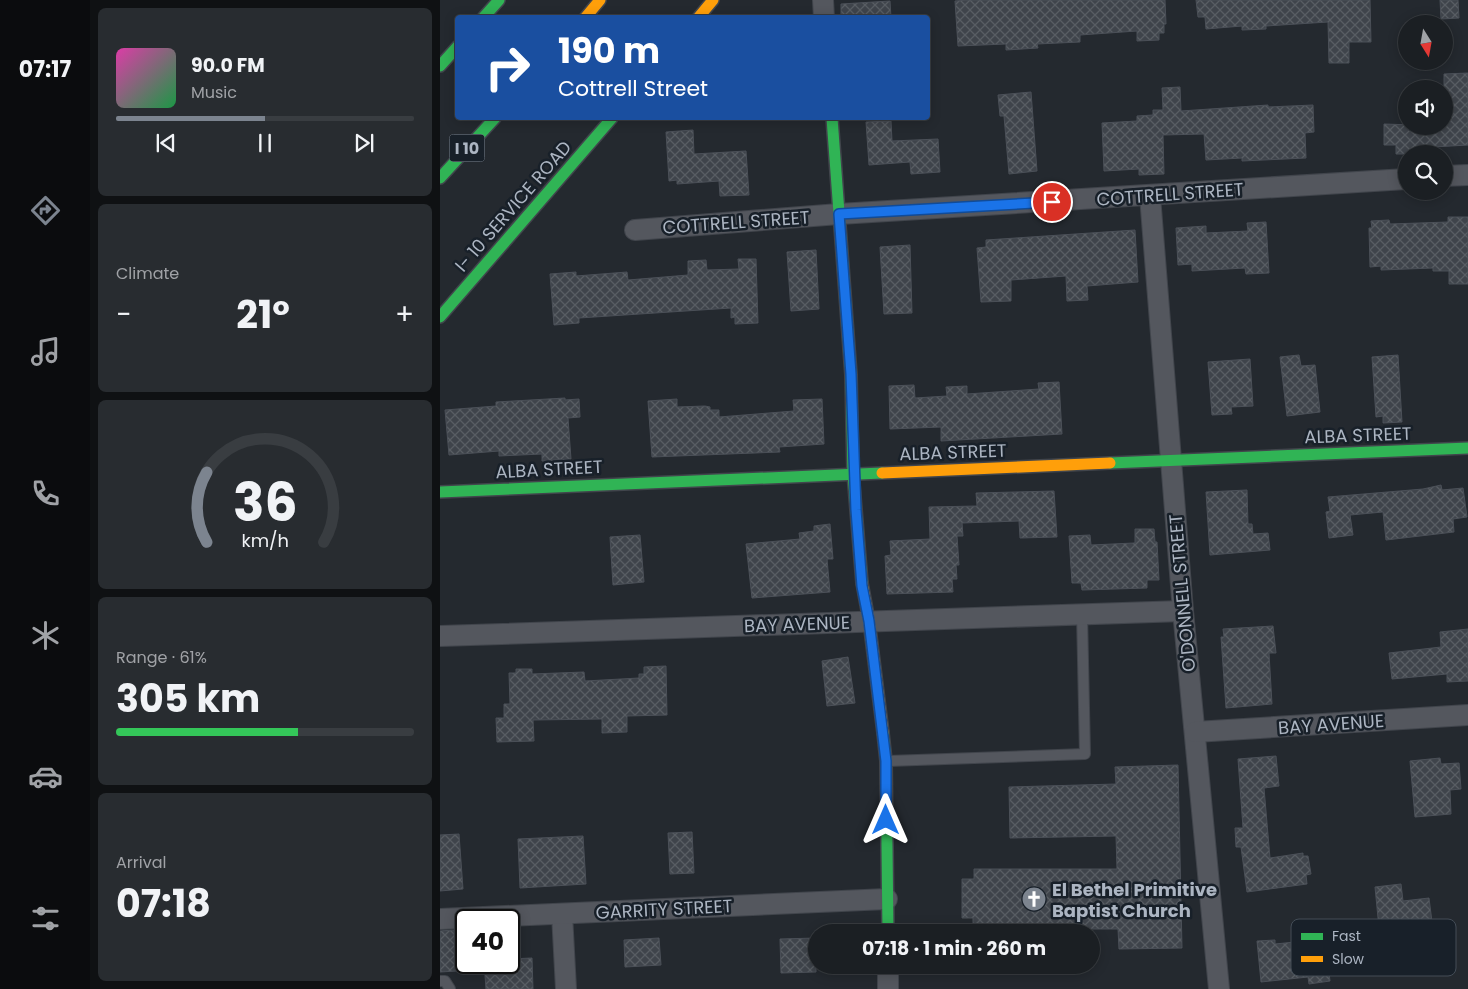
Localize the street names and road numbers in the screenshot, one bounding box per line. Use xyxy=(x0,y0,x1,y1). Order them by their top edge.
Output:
road number: I 10 xyxy=(450,134,484,162)
street label: I- 10 SERVICE ROAD xyxy=(449,135,577,277)
street label: COTTRELL STREET xyxy=(1096,176,1245,212)
street label: COTTRELL STREET xyxy=(662,204,811,240)
street label: ALBA STREET xyxy=(1304,421,1412,449)
street label: ALBA STREET xyxy=(899,438,1007,466)
street label: ALBA STREET xyxy=(495,454,604,484)
street label: O'DONNELL STREET xyxy=(1163,513,1201,673)
street label: BAY AVENUE xyxy=(744,610,850,638)
street label: BAY AVENUE xyxy=(1277,708,1385,740)
street label: GARRITY STREET xyxy=(595,893,733,925)

